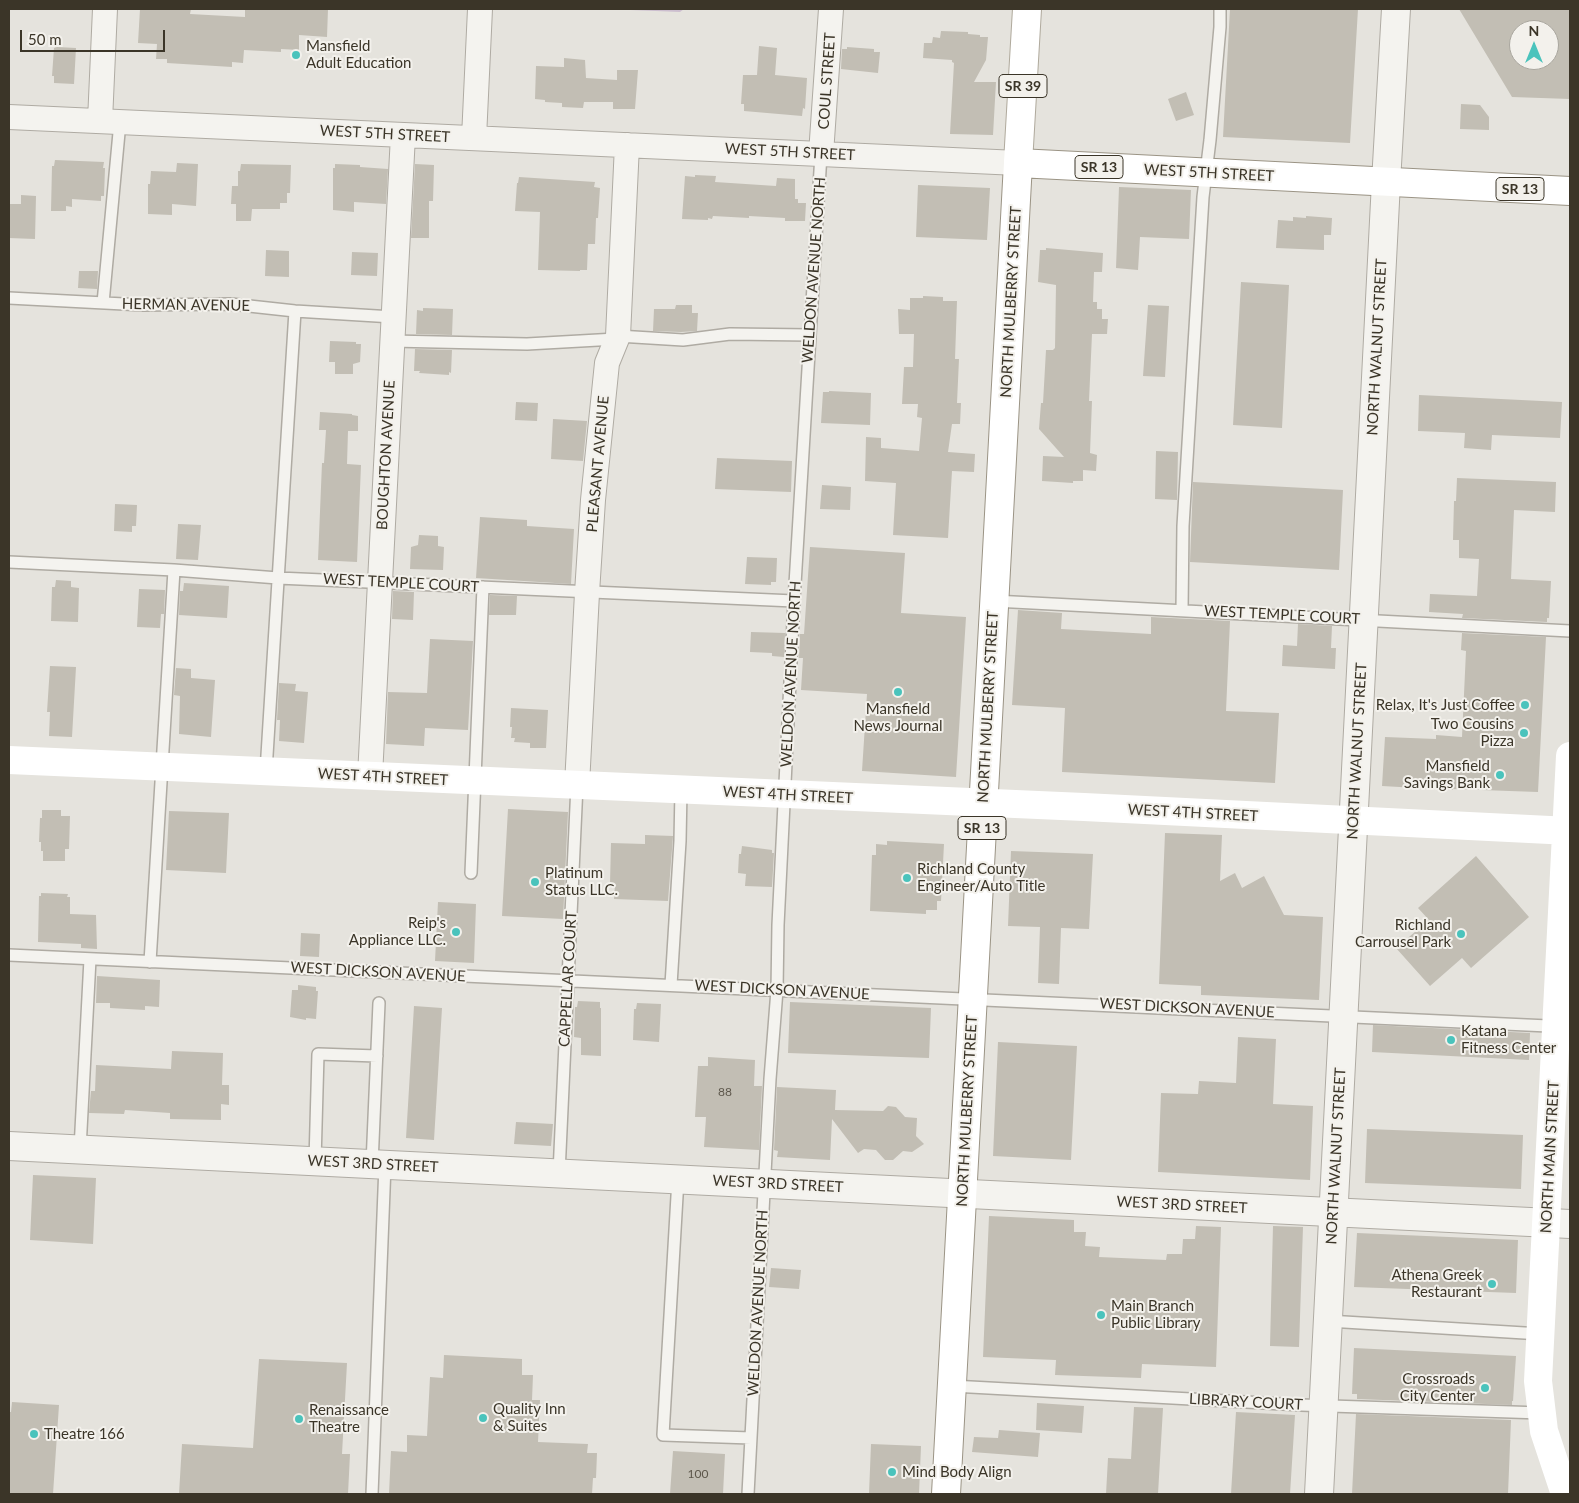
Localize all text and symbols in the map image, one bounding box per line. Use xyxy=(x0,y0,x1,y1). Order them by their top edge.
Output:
scale bar xyxy=(22,20,168,52)
north arrow xyxy=(1509,20,1559,70)
text: N xyxy=(1529,22,1539,39)
text: 50 m xyxy=(28,30,62,48)
street label: COUL STREET xyxy=(815,32,839,130)
place label: Mansfield Adult Education xyxy=(306,37,411,72)
marker: Mansfield Adult Education xyxy=(290,49,302,61)
road number: SR 39 xyxy=(999,74,1047,98)
street label: WEST 5TH STREET xyxy=(319,122,451,146)
street label: WEST 5TH STREET xyxy=(724,140,856,164)
road number: SR 13 xyxy=(1075,156,1123,178)
street label: WEST 5TH STREET xyxy=(1143,161,1275,185)
street label: WELDON AVENUE NORTH xyxy=(799,176,829,364)
road number: SR 13 xyxy=(1496,178,1544,200)
street label: NORTH MULBERRY STREET xyxy=(997,206,1025,398)
street label: NORTH WALNUT STREET xyxy=(1363,258,1391,436)
street label: HERMAN AVENUE xyxy=(122,295,250,315)
street label: BOUGHTON AVENUE xyxy=(373,380,399,530)
street label: PLEASANT AVENUE xyxy=(583,395,613,533)
street label: WEST TEMPLE COURT xyxy=(322,570,480,596)
street label: WELDON AVENUE NORTH xyxy=(777,580,805,768)
street label: WEST TEMPLE COURT xyxy=(1203,602,1361,628)
street label: NORTH MULBERRY STREET xyxy=(974,611,1002,803)
street label: NORTH WALNUT STREET xyxy=(1343,662,1371,840)
marker: Mansfield News Journal xyxy=(892,686,904,698)
place label: Relax, It's Just Coffee xyxy=(1376,696,1515,714)
marker: Relax, It's Just Coffee xyxy=(1519,699,1531,711)
place label: Mansfield News Journal xyxy=(854,700,942,735)
place label: Two Cousins Pizza xyxy=(1431,715,1514,750)
marker: Two Cousins Pizza xyxy=(1518,727,1530,739)
place label: Mansfield Savings Bank xyxy=(1404,757,1490,792)
street label: WEST 4TH STREET xyxy=(317,765,449,789)
marker: Mansfield Savings Bank xyxy=(1494,769,1506,781)
street label: WEST 4TH STREET xyxy=(722,783,854,807)
street label: WEST 4TH STREET xyxy=(1127,801,1259,825)
road number: SR 13 xyxy=(958,816,1006,840)
place label: Richland County Engineer/Auto Title xyxy=(917,860,1045,895)
place label: Platinum Status LLC. xyxy=(545,864,618,899)
marker: Richland County Engineer/Auto Title xyxy=(901,872,913,884)
marker: Platinum Status LLC. xyxy=(529,876,541,888)
street label: CAPPELLAR COURT xyxy=(555,910,581,1048)
place label: Reip's Appliance LLC. xyxy=(349,914,446,949)
place label: Richland Carrousel Park xyxy=(1355,916,1451,951)
marker: Reip's Appliance LLC. xyxy=(450,926,462,938)
marker: Richland Carrousel Park xyxy=(1455,928,1467,940)
street label: WEST DICKSON AVENUE xyxy=(290,958,466,986)
street label: WEST DICKSON AVENUE xyxy=(694,976,870,1004)
street label: WEST DICKSON AVENUE xyxy=(1099,994,1275,1022)
street label: NORTH MULBERRY STREET xyxy=(953,1015,981,1207)
place label: Katana Fitness Center xyxy=(1461,1022,1556,1057)
marker: Katana Fitness Center xyxy=(1445,1034,1457,1046)
street label: NORTH WALNUT STREET xyxy=(1322,1067,1350,1245)
street label: NORTH MAIN STREET xyxy=(1537,1080,1563,1234)
house number: 88 xyxy=(718,1085,732,1099)
street label: WEST 3RD STREET xyxy=(307,1152,439,1176)
street label: WEST 3RD STREET xyxy=(712,1172,844,1196)
street label: WEST 3RD STREET xyxy=(1116,1193,1248,1217)
street label: WELDON AVENUE NORTH xyxy=(744,1209,772,1397)
place label: Athena Greek Restaurant xyxy=(1392,1266,1482,1301)
marker: Athena Greek Restaurant xyxy=(1486,1278,1498,1290)
place label: Main Branch Public Library xyxy=(1111,1297,1201,1332)
marker: Main Branch Public Library xyxy=(1095,1309,1107,1321)
place label: Crossroads City Center xyxy=(1400,1370,1475,1405)
marker: Crossroads City Center xyxy=(1479,1382,1491,1394)
street label: LIBRARY COURT xyxy=(1189,1390,1303,1414)
place label: Quality Inn & Suites xyxy=(493,1400,566,1435)
place label: Renaissance Theatre xyxy=(309,1401,389,1436)
marker: Quality Inn & Suites xyxy=(477,1412,489,1424)
marker: Renaissance Theatre xyxy=(293,1413,305,1425)
place label: Theatre 166 xyxy=(44,1425,125,1443)
marker: Theatre 166 xyxy=(28,1428,40,1440)
place label: Mind Body Align xyxy=(902,1463,1012,1481)
marker: Mind Body Align xyxy=(886,1466,898,1478)
house number: 100 xyxy=(688,1467,708,1481)

